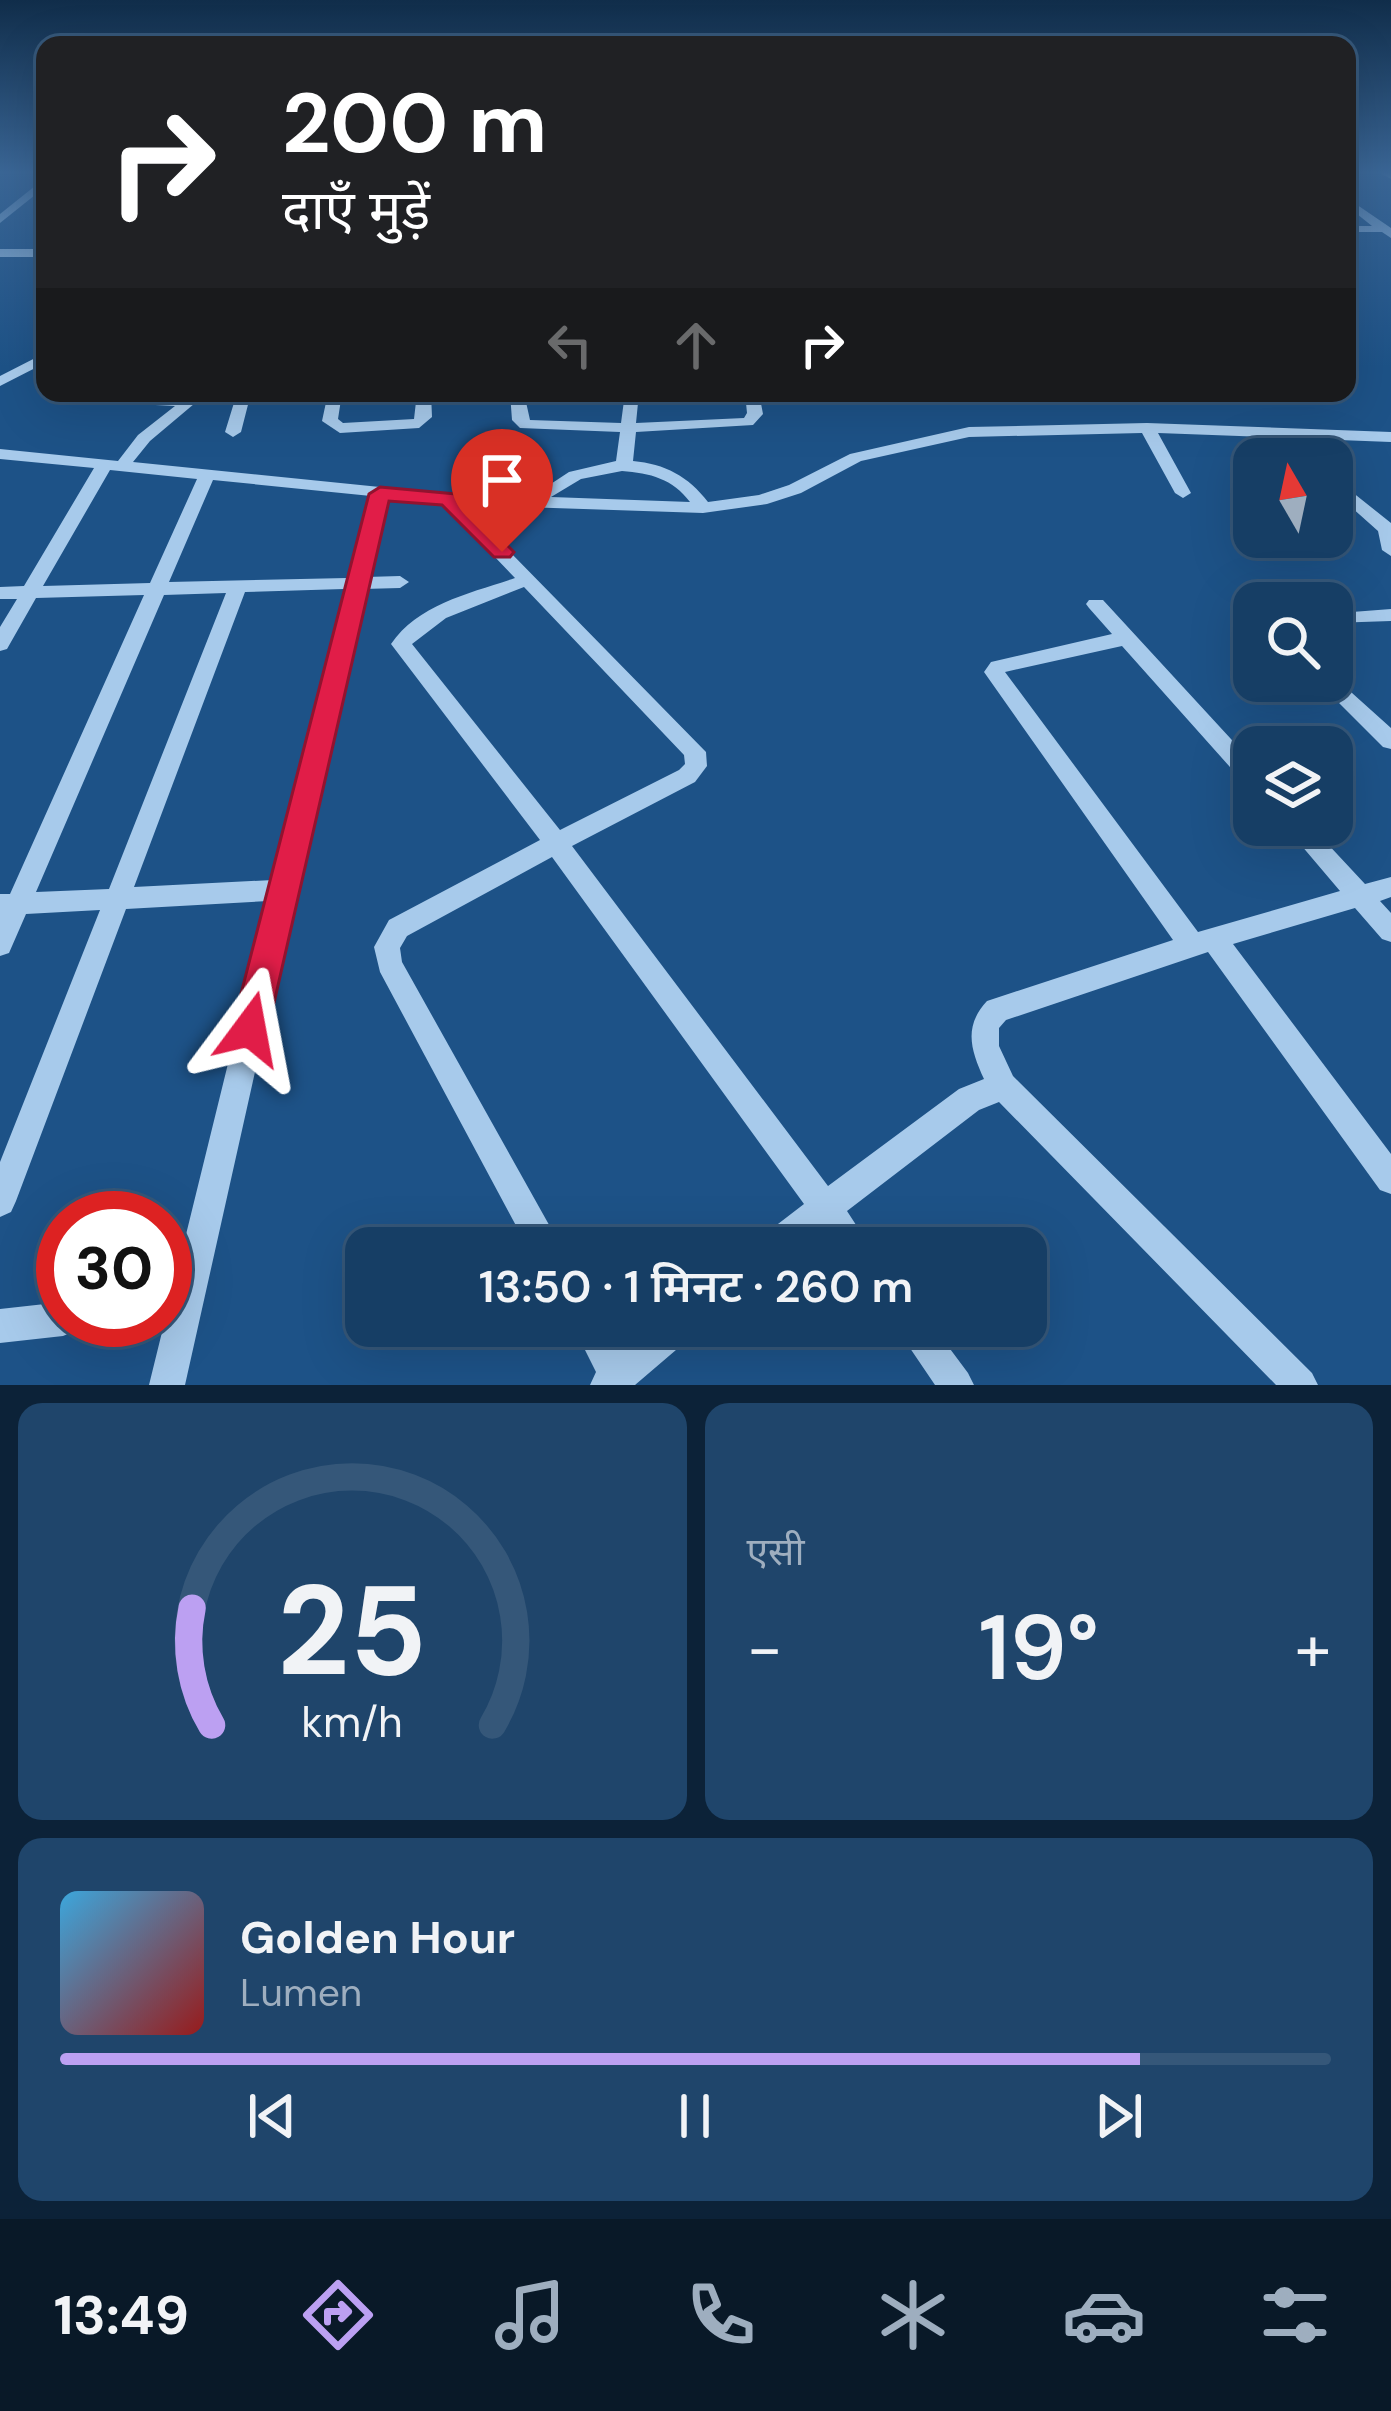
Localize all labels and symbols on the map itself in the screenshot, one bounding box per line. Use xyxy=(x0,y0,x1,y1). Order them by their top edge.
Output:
pin xyxy=(451,429,553,552)
north arrow xyxy=(1233,438,1353,558)
position arrow xyxy=(187,966,313,1092)
speed limit sign: 30 xyxy=(36,1191,192,1347)

